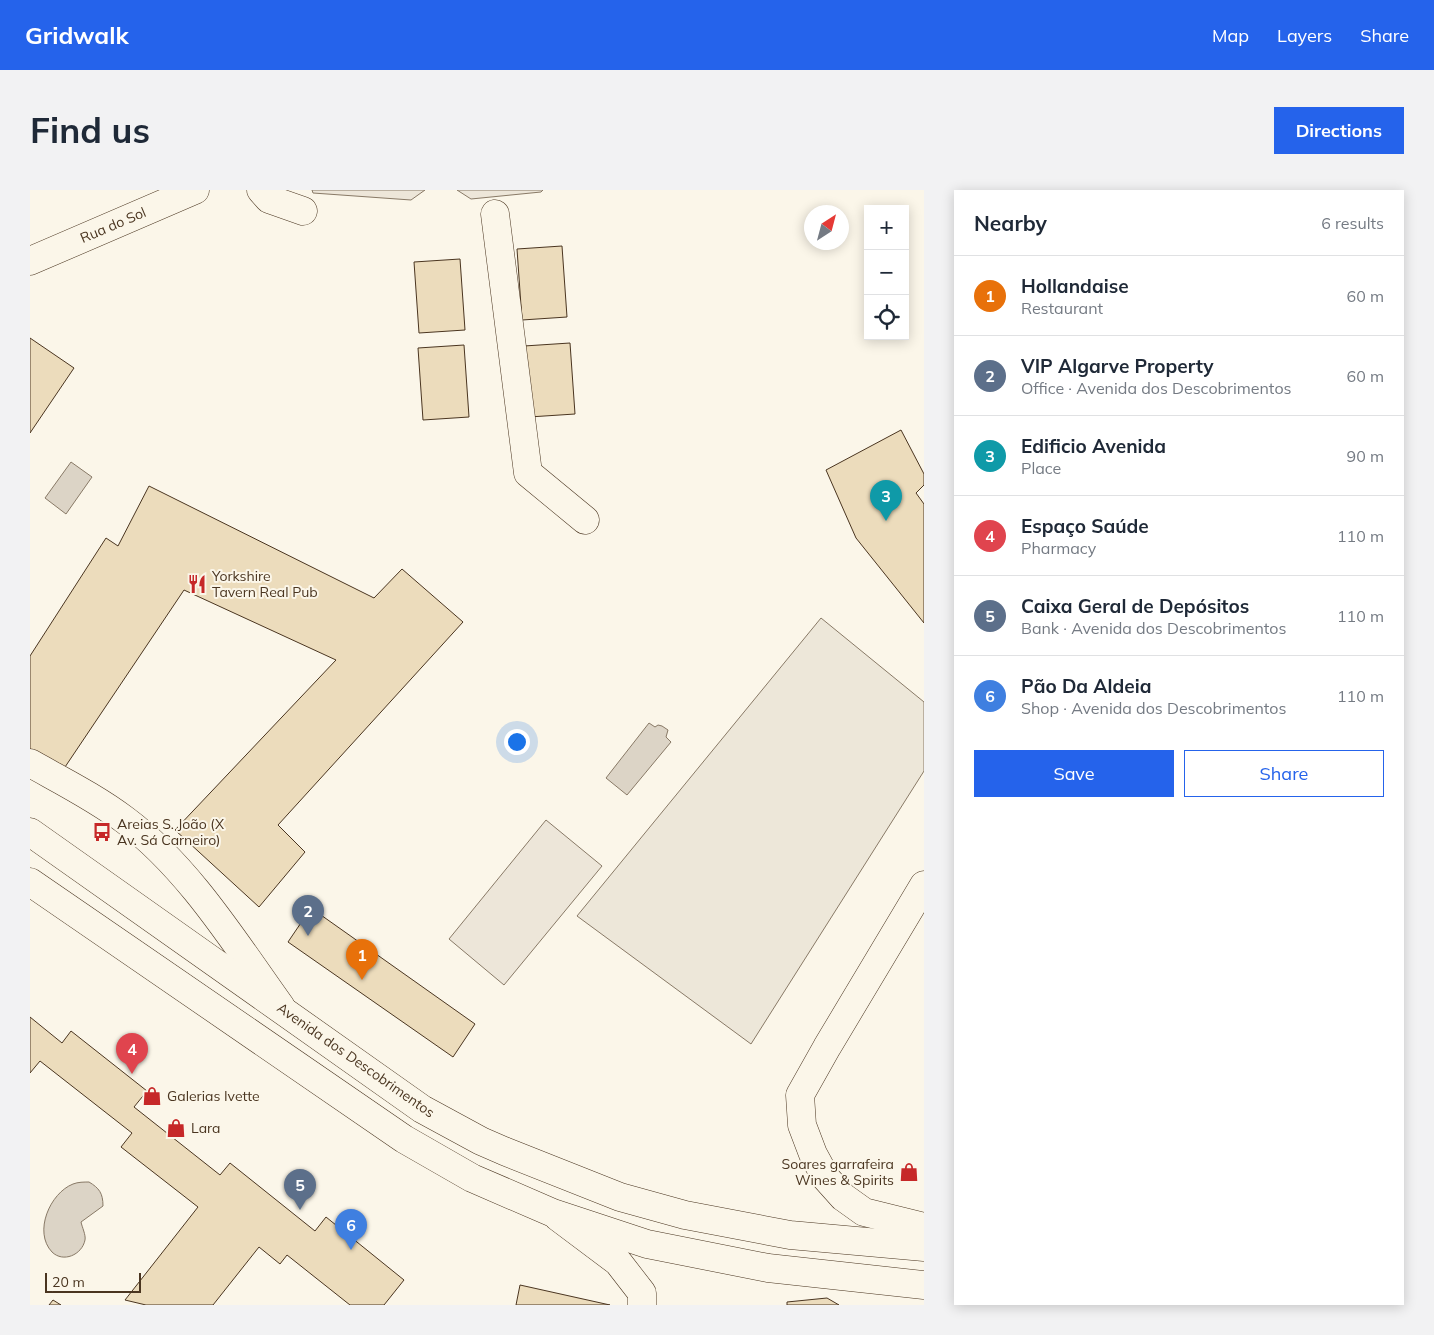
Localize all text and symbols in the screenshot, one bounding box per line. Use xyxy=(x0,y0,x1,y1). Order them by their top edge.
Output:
text: Gridwalk xyxy=(25,20,129,50)
text: Map xyxy=(1212,24,1249,47)
text: Layers xyxy=(1277,24,1332,47)
text: Share xyxy=(1360,24,1409,47)
button: Directions xyxy=(1274,107,1404,154)
text: Find us xyxy=(30,108,150,152)
street label: Rua do Sol xyxy=(77,203,149,247)
north arrow xyxy=(804,205,849,250)
map controls xyxy=(864,205,909,340)
button: + xyxy=(864,205,909,250)
text: Nearby xyxy=(974,210,1047,236)
text: 6 results xyxy=(1321,213,1384,233)
button: − xyxy=(864,250,909,295)
text: Hollandaise xyxy=(1021,274,1129,298)
text: 1 xyxy=(985,286,995,306)
text: 60 m xyxy=(1347,286,1384,306)
button: locate xyxy=(864,295,909,340)
text: Restaurant xyxy=(1021,298,1103,318)
text: VIP Algarve Property xyxy=(1021,354,1213,378)
text: 2 xyxy=(985,366,995,386)
text: 60 m xyxy=(1347,366,1384,386)
text: Office · Avenida dos Descobrimentos xyxy=(1021,378,1291,398)
text: Edificio Avenida xyxy=(1021,434,1166,458)
text: 3 xyxy=(985,446,995,466)
text: 90 m xyxy=(1347,446,1384,466)
text: Place xyxy=(1021,458,1061,478)
pin: 3 xyxy=(870,480,902,521)
text: Espaço Saúde xyxy=(1021,514,1149,538)
text: 4 xyxy=(985,526,995,546)
text: 110 m xyxy=(1337,526,1384,546)
text: Pharmacy xyxy=(1021,538,1096,558)
place label: Yorkshire Tavern Real Pub xyxy=(211,567,318,601)
restaurant icon: Yorkshire Tavern Real Pub xyxy=(186,573,208,595)
text: Caixa Geral de Depósitos xyxy=(1021,594,1249,618)
text: 5 xyxy=(985,606,995,626)
text: 110 m xyxy=(1337,606,1384,626)
text: Bank · Avenida dos Descobrimentos xyxy=(1021,618,1286,638)
text: Pão Da Aldeia xyxy=(1021,674,1152,698)
text: 6 xyxy=(985,686,995,706)
text: 110 m xyxy=(1337,686,1384,706)
text: Shop · Avenida dos Descobrimentos xyxy=(1021,698,1286,718)
your location xyxy=(504,729,530,755)
button: Save xyxy=(974,750,1174,797)
button: Share xyxy=(1184,750,1384,797)
place label: Areias S. João (X Av. Sá Carneiro) xyxy=(117,815,224,849)
bus stop icon: Areias S. João (X Av. Sá Carneiro) xyxy=(91,821,113,843)
pin: 2 xyxy=(292,895,324,936)
pin: 1 xyxy=(346,939,378,980)
street label: Avenida dos Descobrimentos xyxy=(274,999,438,1121)
pin: 4 xyxy=(116,1033,148,1074)
shop icon: Galerias Ivette xyxy=(141,1085,163,1107)
place label: Galerias Ivette xyxy=(167,1087,260,1105)
shop icon: Lara xyxy=(165,1117,187,1139)
place label: Lara xyxy=(191,1119,220,1137)
place label: Soares garrafeira Wines & Spirits xyxy=(781,1155,894,1189)
shop icon: Soares garrafeira Wines & Spirits xyxy=(898,1161,920,1183)
pin: 5 xyxy=(284,1169,316,1210)
pin: 6 xyxy=(335,1209,367,1250)
scale bar xyxy=(45,1270,141,1293)
text: 20 m xyxy=(52,1273,85,1291)

